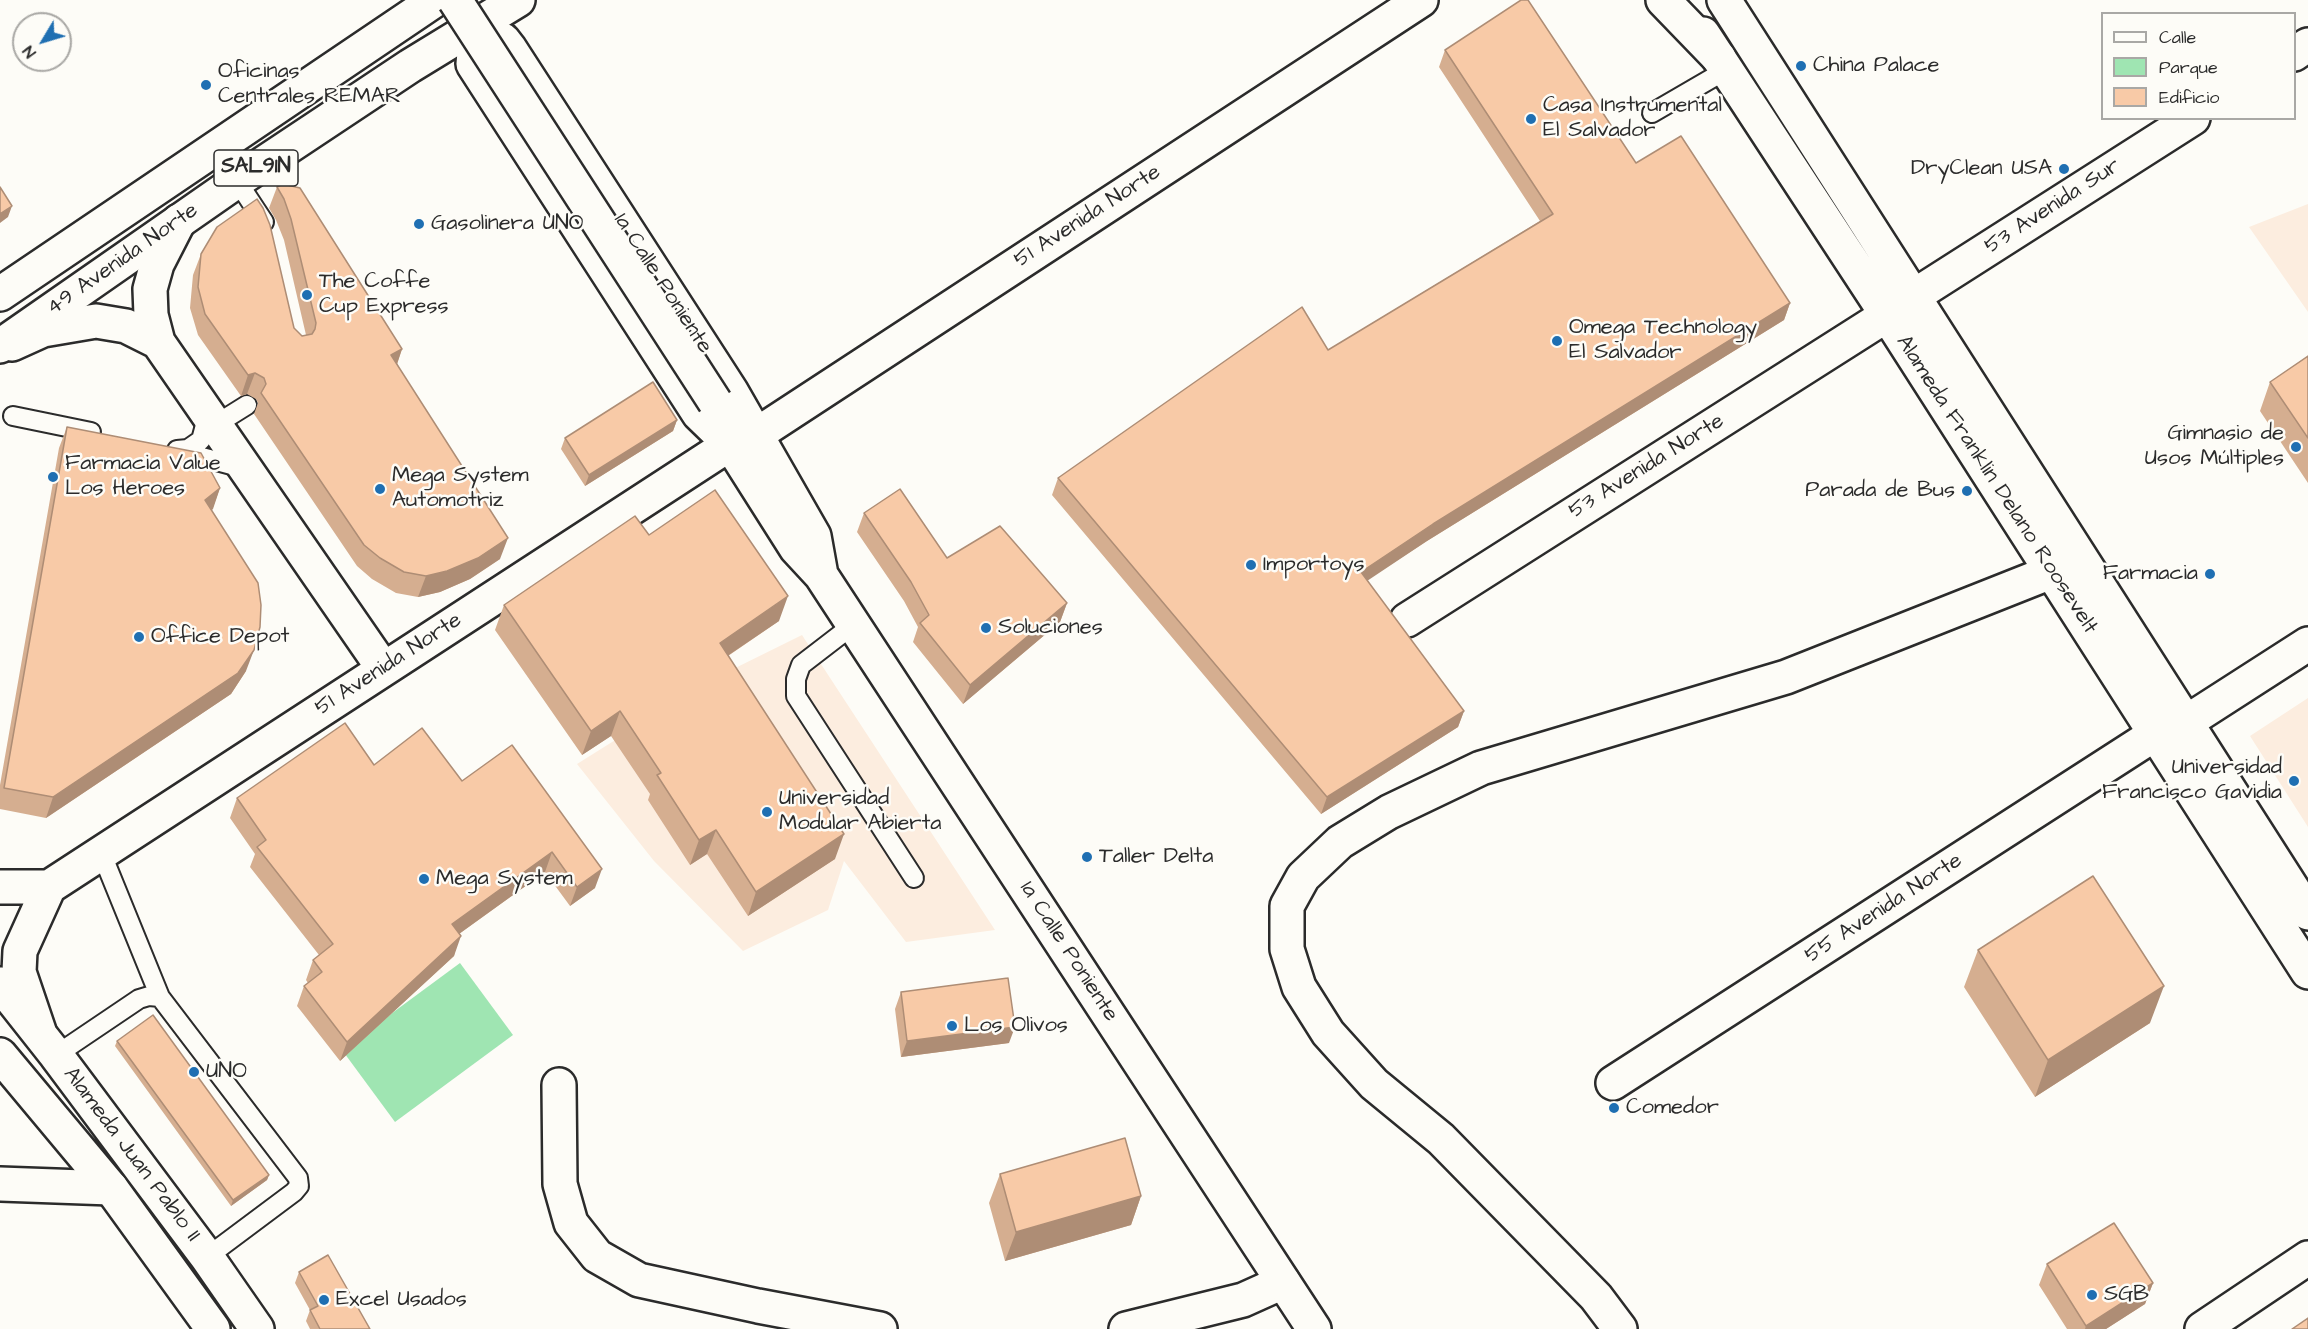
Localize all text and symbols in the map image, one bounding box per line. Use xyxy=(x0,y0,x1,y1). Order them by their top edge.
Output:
north arrow xyxy=(12,12,72,72)
legend xyxy=(2101,12,2296,120)
text: Calle xyxy=(2159,25,2196,50)
text: N xyxy=(18,41,41,63)
place label: China Palace xyxy=(1813,53,1940,79)
text: Parque xyxy=(2159,55,2218,80)
place label: Oficinas Centrales REMAR xyxy=(218,59,401,110)
marker: China Palace xyxy=(1794,59,1808,73)
marker: Oficinas Centrales REMAR xyxy=(199,78,213,92)
text: Edificio xyxy=(2159,85,2219,110)
place label: Casa Instrumental El Salvador xyxy=(1543,93,1722,144)
marker: Casa Instrumental El Salvador xyxy=(1524,112,1538,126)
road number: SAL91N xyxy=(214,150,298,186)
street label: 53 Avenida Sur xyxy=(1980,153,2126,261)
place label: DryClean USA xyxy=(1911,156,2052,182)
street label: 51 Avenida Norte xyxy=(1010,160,1166,274)
marker: DryClean USA xyxy=(2057,162,2071,176)
street label: 49 Avenida Norte xyxy=(42,198,204,322)
street label: 1a Calle Poniente xyxy=(607,209,717,359)
place label: Gasolinera UNO xyxy=(431,211,584,237)
marker: Gasolinera UNO xyxy=(412,217,426,231)
place label: The Coffe Cup Express xyxy=(319,269,449,320)
marker: The Coffe Cup Express xyxy=(300,288,314,302)
place label: Omega Technology El Salvador xyxy=(1569,315,1757,366)
street label: Alameda Franklin Delano Roosevelt xyxy=(1889,331,2103,639)
marker: Omega Technology El Salvador xyxy=(1550,334,1564,348)
street label: 53 Avenida Norte xyxy=(1565,409,1729,525)
place label: Gimnasio de Usos Múltiples xyxy=(2145,421,2284,472)
marker: Gimnasio de Usos Múltiples xyxy=(2289,440,2303,454)
place label: Farmacia Value Los Heroes xyxy=(65,451,221,502)
place label: Mega System Automotriz xyxy=(392,463,529,514)
marker: Farmacia Value Los Heroes xyxy=(46,470,60,484)
place label: Parada de Bus xyxy=(1805,478,1955,504)
marker: Mega System Automotriz xyxy=(373,482,387,496)
marker: Parada de Bus xyxy=(1960,484,1974,498)
place label: Importoys xyxy=(1263,552,1365,578)
marker: Importoys xyxy=(1244,558,1258,572)
place label: Farmacia xyxy=(2103,561,2198,587)
marker: Farmacia xyxy=(2203,567,2217,581)
street label: 51 Avenida Norte xyxy=(311,608,467,722)
place label: Soluciones xyxy=(998,615,1103,641)
marker: Soluciones xyxy=(979,621,993,635)
place label: Office Depot xyxy=(151,624,290,650)
marker: Office Depot xyxy=(132,630,146,644)
place label: Universidad Francisco Gavidia xyxy=(2102,755,2282,806)
marker: Universidad Francisco Gavidia xyxy=(2287,774,2301,788)
place label: Universidad Modular Abierta xyxy=(779,786,942,837)
marker: Universidad Modular Abierta xyxy=(760,805,774,819)
place label: Taller Delta xyxy=(1099,844,1213,870)
street label: 55 Avenida Norte xyxy=(1800,848,1968,970)
marker: Taller Delta xyxy=(1080,850,1094,864)
place label: Mega System xyxy=(436,866,573,892)
marker: Mega System xyxy=(417,872,431,886)
street label: 1a Calle Poniente xyxy=(1013,877,1123,1027)
place label: Los Olivos xyxy=(964,1013,1068,1039)
marker: Los Olivos xyxy=(945,1019,959,1033)
place label: UNO xyxy=(206,1059,247,1085)
street label: Alameda Juan Pablo II xyxy=(57,1063,205,1247)
marker: UNO xyxy=(187,1065,201,1079)
place label: Comedor xyxy=(1626,1095,1719,1121)
marker: Comedor xyxy=(1607,1101,1621,1115)
place label: SGB xyxy=(2104,1282,2149,1308)
place label: Excel Usados xyxy=(336,1287,467,1313)
marker: SGB xyxy=(2085,1288,2099,1302)
marker: Excel Usados xyxy=(317,1293,331,1307)

